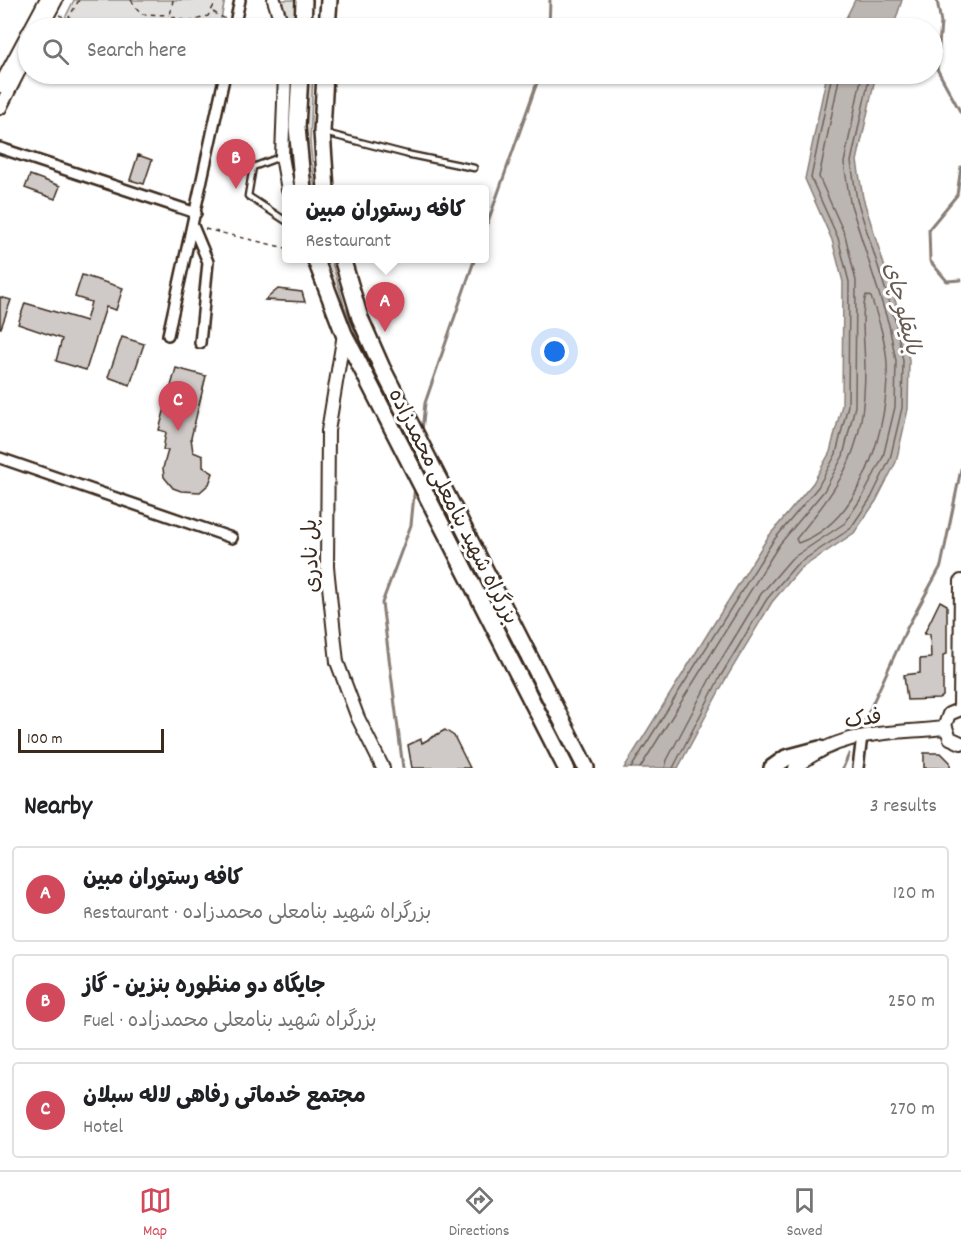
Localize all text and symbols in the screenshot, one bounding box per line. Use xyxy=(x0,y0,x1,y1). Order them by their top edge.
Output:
search box xyxy=(18,18,943,84)
icon: search xyxy=(39,35,72,68)
text: Search here xyxy=(87,36,186,67)
pin: B xyxy=(216,140,256,189)
popup xyxy=(282,185,489,263)
text: کافه رستوران مبین xyxy=(305,196,466,227)
text: Restaurant xyxy=(305,228,391,256)
water label: بالیقلو چای xyxy=(874,259,927,359)
pin: A xyxy=(366,282,404,332)
your location xyxy=(540,337,569,366)
pin: C xyxy=(158,382,198,431)
street label: بزرگراه شهید بنامعلی محمدزاده xyxy=(379,384,524,631)
street label: پل نادری xyxy=(297,519,329,593)
street label: فدک xyxy=(843,704,884,738)
scale bar xyxy=(18,726,164,754)
text: 100 m xyxy=(27,728,63,751)
text: Nearby xyxy=(24,789,92,826)
text: 3 results xyxy=(870,793,937,821)
text: کافه رستوران مبین xyxy=(83,864,243,895)
text: A xyxy=(40,880,51,908)
text: 120 m xyxy=(893,880,935,908)
text: Restaurant · بزرگراه شهید بنامعلی محمدزاده xyxy=(83,900,431,928)
text: جایگاه دو منظوره بنزین - گاز xyxy=(83,972,326,1003)
text: B xyxy=(41,988,50,1016)
text: 250 m xyxy=(888,988,935,1016)
text: Fuel · بزرگراه شهید بنامعلی محمدزاده xyxy=(83,1008,377,1036)
text: مجتمع خدماتی رفاهی لاله سبلان xyxy=(83,1082,366,1113)
text: C xyxy=(41,1096,50,1124)
text: 270 m xyxy=(889,1096,935,1124)
text: Hotel xyxy=(83,1114,123,1142)
tab: Map xyxy=(139,1184,172,1243)
tab: Directions xyxy=(449,1184,509,1243)
tab: Saved xyxy=(787,1184,822,1243)

